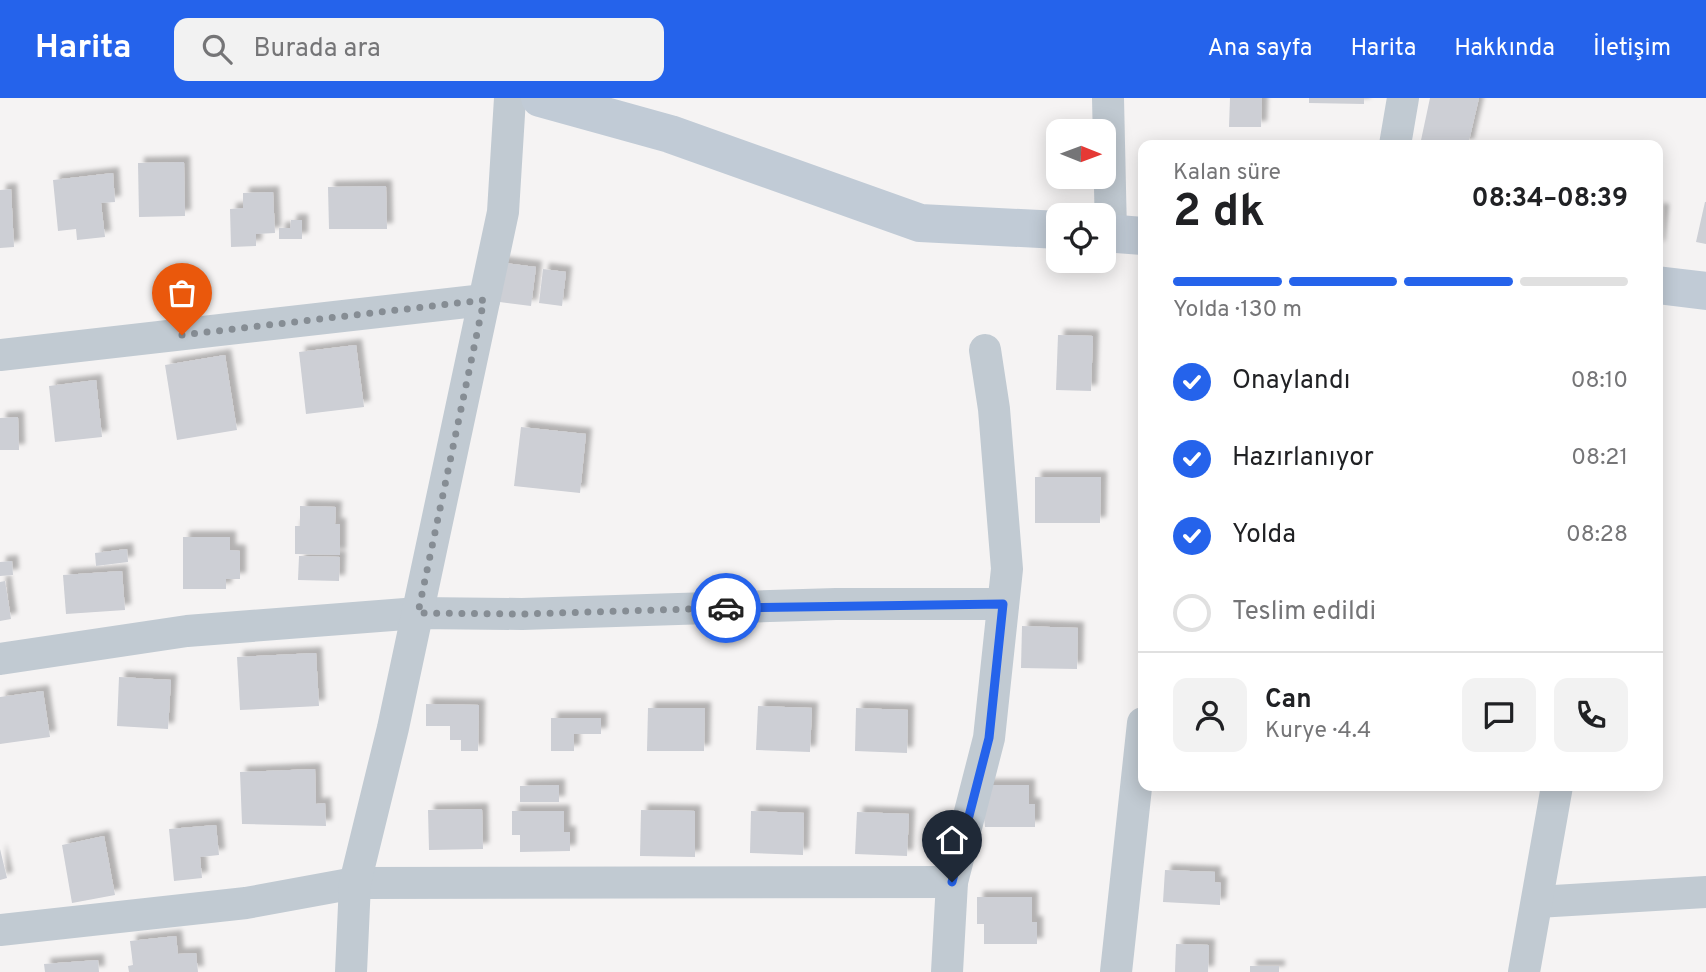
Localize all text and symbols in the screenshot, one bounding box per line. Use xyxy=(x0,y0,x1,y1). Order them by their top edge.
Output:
search box xyxy=(174,18,664,81)
text: Harita xyxy=(35,28,132,70)
icon: search xyxy=(198,30,236,68)
text: Burada ara xyxy=(254,33,381,66)
text: Ana sayfa xyxy=(1207,34,1312,64)
text: Harita xyxy=(1350,34,1416,64)
text: Hakkında xyxy=(1454,34,1555,64)
text: İletişim xyxy=(1593,34,1671,64)
north arrow xyxy=(1046,119,1116,189)
map controls xyxy=(1046,119,1116,273)
text: Kalan süre xyxy=(1173,159,1281,188)
text: 08:34–08:39 xyxy=(1472,183,1628,216)
text: 2 dk xyxy=(1173,184,1265,243)
button: locate xyxy=(1046,203,1116,273)
pin xyxy=(152,263,212,335)
icon: bag xyxy=(163,274,201,312)
text: Yolda · 130 m xyxy=(1173,296,1302,325)
icon: check xyxy=(1173,363,1211,401)
text: Onaylandı xyxy=(1232,365,1350,398)
text: 08:10 xyxy=(1571,367,1628,396)
icon: check xyxy=(1173,440,1211,478)
text: Hazırlanıyor xyxy=(1232,442,1374,475)
text: 08:21 xyxy=(1571,444,1628,473)
icon: check xyxy=(1173,517,1211,555)
text: Yolda xyxy=(1232,519,1296,552)
text: 08:28 xyxy=(1566,521,1628,550)
courier xyxy=(691,573,761,643)
icon: car xyxy=(707,589,745,627)
text: Teslim edildi xyxy=(1232,596,1376,629)
button: person xyxy=(1173,678,1247,752)
button: chat xyxy=(1462,678,1536,752)
button: phone xyxy=(1554,678,1628,752)
text: Can xyxy=(1265,684,1312,717)
text: Kurye · 4.4 xyxy=(1265,717,1371,746)
pin xyxy=(922,810,982,882)
icon: home xyxy=(933,821,971,859)

